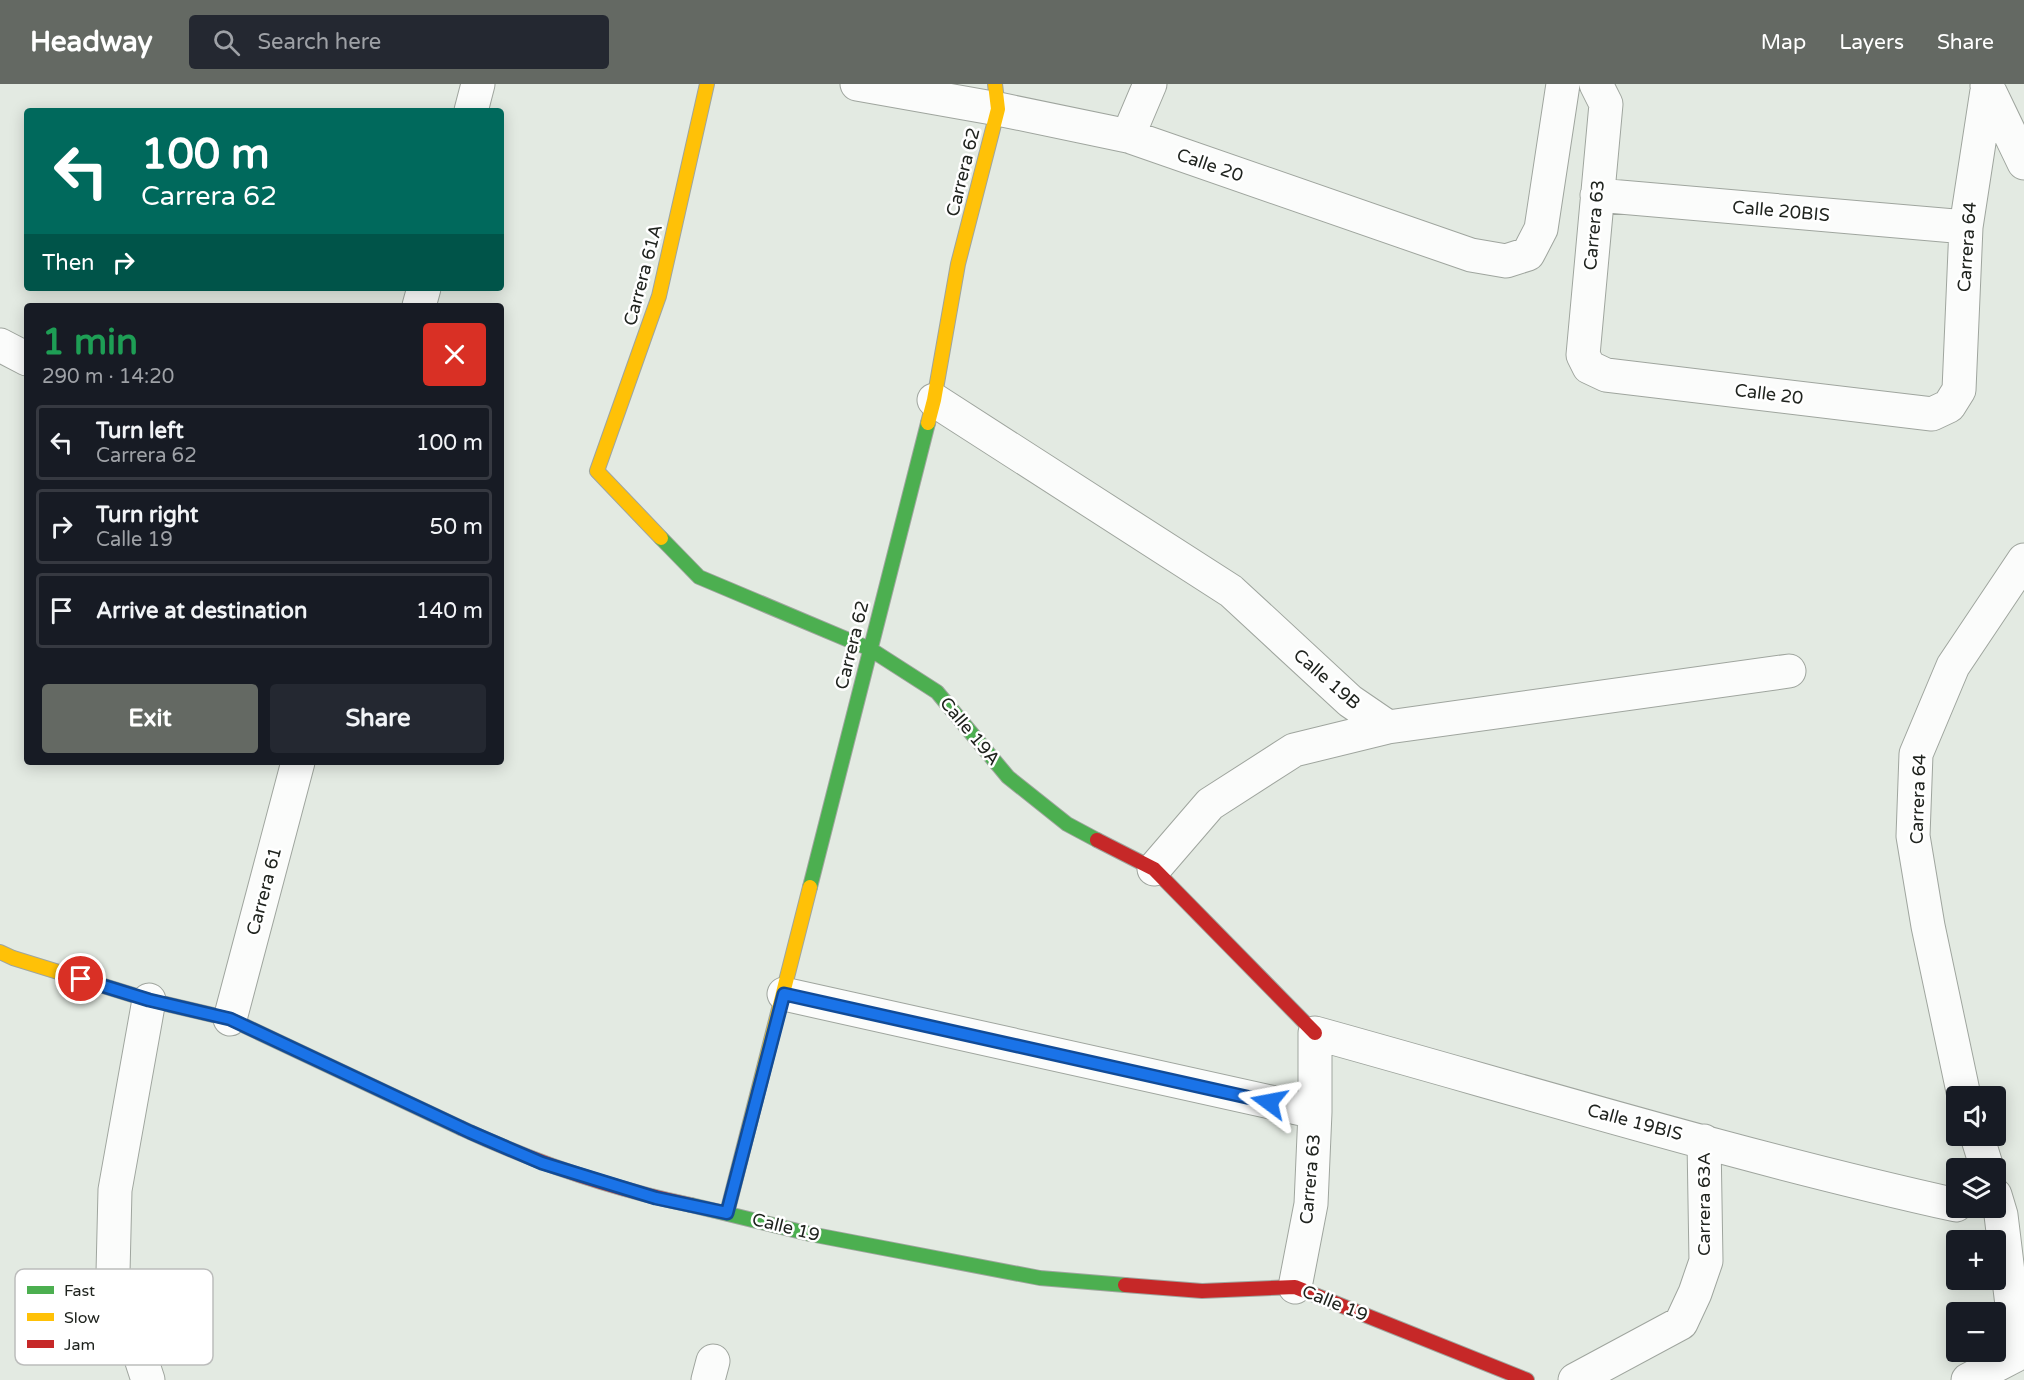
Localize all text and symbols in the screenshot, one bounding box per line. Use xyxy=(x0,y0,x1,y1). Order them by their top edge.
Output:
search box xyxy=(189,15,609,69)
text: Headway xyxy=(30,25,153,59)
icon: search xyxy=(210,26,243,59)
text: Search here xyxy=(258,29,381,55)
text: Map xyxy=(1761,30,1806,55)
text: Layers xyxy=(1839,30,1904,55)
text: Share xyxy=(1937,30,1994,55)
street label: Carrera 62 xyxy=(941,125,985,219)
text: 100 m xyxy=(141,129,270,180)
icon: left xyxy=(42,132,120,210)
street label: Calle 20 xyxy=(1174,143,1246,187)
street label: Carrera 63 xyxy=(1579,179,1609,271)
text: Carrera 62 xyxy=(141,180,277,213)
street label: Calle 20BIS xyxy=(1731,196,1831,226)
street label: Carrera 64 xyxy=(1953,201,1981,293)
street label: Carrera 61A xyxy=(619,222,667,328)
icon: right xyxy=(107,246,140,279)
text: Then xyxy=(42,250,95,276)
text: 1 min xyxy=(42,321,138,364)
button: close xyxy=(423,323,486,386)
text: 290 m · 14:20 xyxy=(42,365,174,389)
street label: Calle 20 xyxy=(1733,379,1805,409)
text: Turn left xyxy=(96,418,184,444)
icon: left xyxy=(45,426,78,459)
text: 100 m xyxy=(416,430,483,456)
text: Carrera 62 xyxy=(96,444,197,468)
text: Turn right xyxy=(96,502,198,528)
icon: right xyxy=(45,510,78,543)
text: 50 m xyxy=(429,514,483,540)
text: Calle 19 xyxy=(96,528,173,552)
icon: arrive xyxy=(45,594,78,627)
text: Arrive at destination xyxy=(96,598,307,624)
text: 140 m xyxy=(416,598,483,624)
street label: Carrera 62 xyxy=(830,598,874,692)
street label: Calle 19B xyxy=(1289,644,1365,714)
button: Exit xyxy=(42,684,258,753)
button: Share xyxy=(270,684,486,753)
street label: Calle 19A xyxy=(935,692,1005,770)
street label: Carrera 64 xyxy=(1905,753,1931,845)
street label: Carrera 61 xyxy=(242,844,286,938)
pin xyxy=(55,953,106,1004)
icon: arrive xyxy=(64,962,97,995)
position arrow xyxy=(1237,1070,1301,1134)
map controls xyxy=(1946,1086,2006,1362)
button: sound xyxy=(1946,1086,2006,1146)
street label: Calle 19BIS xyxy=(1585,1099,1685,1145)
street label: Carrera 63 xyxy=(1295,1133,1325,1225)
street label: Carrera 63A xyxy=(1693,1152,1715,1256)
button: layers xyxy=(1946,1158,2006,1218)
street label: Calle 19 xyxy=(750,1208,822,1246)
button: + xyxy=(1946,1230,2006,1290)
legend xyxy=(15,1269,213,1365)
street label: Calle 19 xyxy=(1299,1280,1371,1326)
text: Fast xyxy=(64,1281,95,1301)
button: − xyxy=(1946,1302,2006,1362)
text: Slow xyxy=(64,1308,100,1328)
text: Jam xyxy=(64,1335,95,1355)

